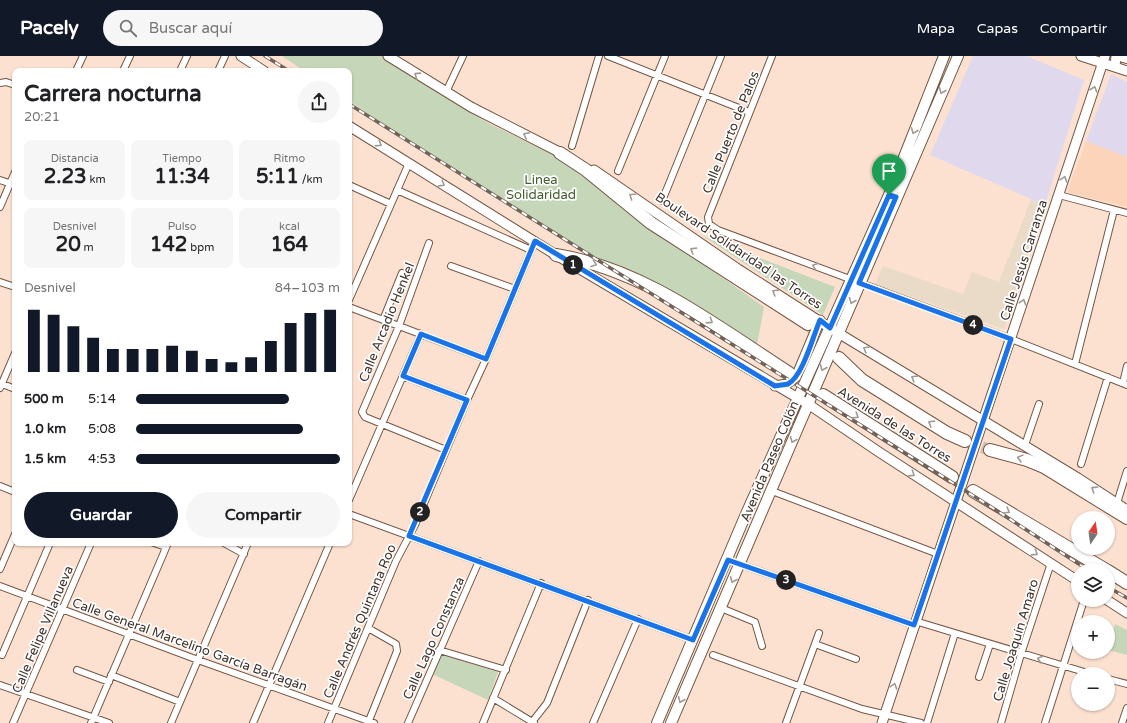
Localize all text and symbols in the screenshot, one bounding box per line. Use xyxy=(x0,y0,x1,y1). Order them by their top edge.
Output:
search box xyxy=(103,10,383,46)
text: Pacely xyxy=(20,17,79,39)
icon: search xyxy=(117,17,139,39)
text: Buscar aquí xyxy=(149,19,232,37)
text: Mapa xyxy=(917,20,955,37)
text: Capas xyxy=(977,20,1018,37)
text: Compartir xyxy=(1040,20,1107,37)
street label: Calle Puerto de Palos xyxy=(699,69,763,196)
one-way arrow xyxy=(414,72,421,79)
text: Carrera nocturna xyxy=(24,81,202,107)
button: share xyxy=(298,81,340,123)
one-way arrow xyxy=(1089,85,1098,92)
one-way arrow xyxy=(939,87,947,95)
text: 20:21 xyxy=(24,109,60,125)
one-way arrow xyxy=(911,128,919,135)
one-way arrow xyxy=(523,132,530,140)
one-way arrow xyxy=(375,140,382,147)
text: Distancia xyxy=(51,152,99,165)
text: Tiempo xyxy=(162,152,202,165)
text: Ritmo xyxy=(274,152,305,165)
pin xyxy=(872,154,906,195)
icon: arrive xyxy=(878,160,900,182)
text: 2.23 xyxy=(44,165,87,189)
text: 11:34 xyxy=(154,165,210,189)
text: 5:11 xyxy=(256,165,299,189)
park label: Linea Solidaridad xyxy=(506,172,576,203)
text: km xyxy=(87,173,106,186)
text: /km xyxy=(299,173,323,186)
one-way arrow xyxy=(1059,175,1068,182)
one-way arrow xyxy=(438,179,445,186)
street label: Boulevard Solidaridad las Torres xyxy=(652,189,825,313)
one-way arrow xyxy=(630,194,637,201)
street label: Calle Jesús Carranza xyxy=(997,198,1051,323)
text: Desnivel xyxy=(53,220,97,233)
text: Pulso xyxy=(168,220,196,233)
text: kcal xyxy=(279,220,300,233)
text: 20 xyxy=(56,233,81,257)
text: 142 xyxy=(150,233,187,257)
text: 164 xyxy=(270,233,308,257)
text: m xyxy=(81,241,94,254)
text: bpm xyxy=(187,241,214,254)
one-way arrow xyxy=(690,247,697,255)
pin: 1 xyxy=(563,255,583,275)
text: 1 xyxy=(570,258,576,271)
street label: Calle Arcadio Henkel xyxy=(356,260,418,384)
one-way arrow xyxy=(590,260,597,268)
one-way arrow xyxy=(812,263,819,271)
text: Desnivel xyxy=(24,280,76,296)
text: 84–103 m xyxy=(275,280,340,296)
one-way arrow xyxy=(772,290,779,297)
one-way arrow xyxy=(849,296,857,304)
one-way arrow xyxy=(1018,299,1027,306)
pin: 4 xyxy=(963,315,983,335)
one-way arrow xyxy=(706,317,713,324)
text: 4 xyxy=(970,318,976,331)
one-way arrow xyxy=(863,346,870,354)
one-way arrow xyxy=(820,364,828,371)
one-way arrow xyxy=(911,376,918,383)
street label: Avenida de las Torres xyxy=(835,383,954,466)
text: 500 m xyxy=(24,391,64,407)
text: 5:14 xyxy=(88,391,116,407)
street label: Avenida Paseo Colón xyxy=(737,399,803,524)
one-way arrow xyxy=(852,411,859,419)
one-way arrow xyxy=(928,420,935,427)
text: 1.0 km xyxy=(24,421,66,437)
text: 5:08 xyxy=(88,421,116,437)
one-way arrow xyxy=(790,435,798,443)
text: 1.5 km xyxy=(24,451,66,467)
text: 4:53 xyxy=(88,451,116,467)
one-way arrow xyxy=(1017,454,1024,463)
one-way arrow xyxy=(908,469,915,476)
one-way arrow xyxy=(1092,486,1099,493)
button: Guardar xyxy=(24,492,178,538)
button: Compartir xyxy=(186,492,340,538)
pin: 2 xyxy=(410,502,430,522)
text: 2 xyxy=(417,505,423,518)
one-way arrow xyxy=(1003,506,1010,513)
north arrow xyxy=(1071,511,1115,555)
map controls xyxy=(1071,511,1115,711)
street label: Calle Andrés Quintana Roo xyxy=(320,542,400,701)
one-way arrow xyxy=(1031,549,1038,556)
street label: Calle Felipe Villanueva xyxy=(9,563,77,695)
button: layers xyxy=(1071,563,1115,607)
pin: 3 xyxy=(776,570,796,590)
text: 3 xyxy=(783,573,789,586)
street label: Calle Lago Constanza xyxy=(400,575,468,702)
one-way arrow xyxy=(729,577,737,584)
street label: Calle Joaquín Amaro xyxy=(990,577,1042,703)
street label: Calle General Marcelino García Barragán xyxy=(70,595,310,695)
button: + xyxy=(1071,615,1115,659)
one-way arrow xyxy=(1037,655,1044,664)
button: − xyxy=(1071,667,1115,711)
one-way arrow xyxy=(889,683,898,690)
one-way arrow xyxy=(678,695,686,703)

